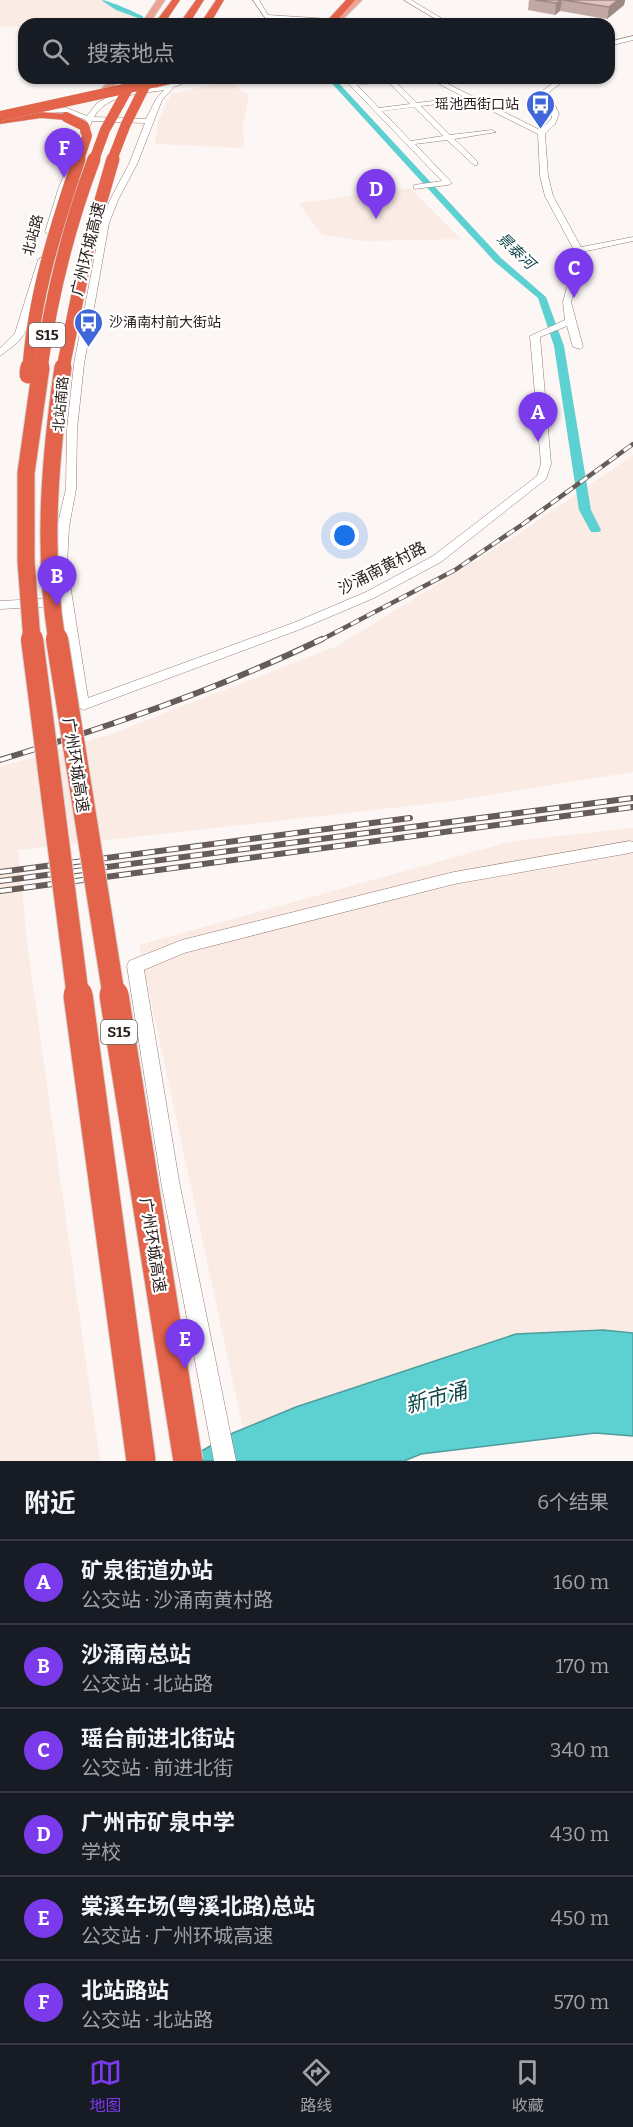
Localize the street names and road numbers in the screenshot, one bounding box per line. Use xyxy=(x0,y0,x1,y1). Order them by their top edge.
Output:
street label: 广州环城高速 xyxy=(67,200,109,298)
street label: 北站路 xyxy=(19,213,47,257)
road number: S15 xyxy=(29,323,65,347)
street label: 北站南路 xyxy=(50,375,72,433)
street label: 沙涌南黄村路 xyxy=(335,538,429,598)
street label: 广州环城高速 xyxy=(59,716,93,814)
road number: S15 xyxy=(101,1020,137,1044)
street label: 广州环城高速 xyxy=(136,1196,170,1294)

